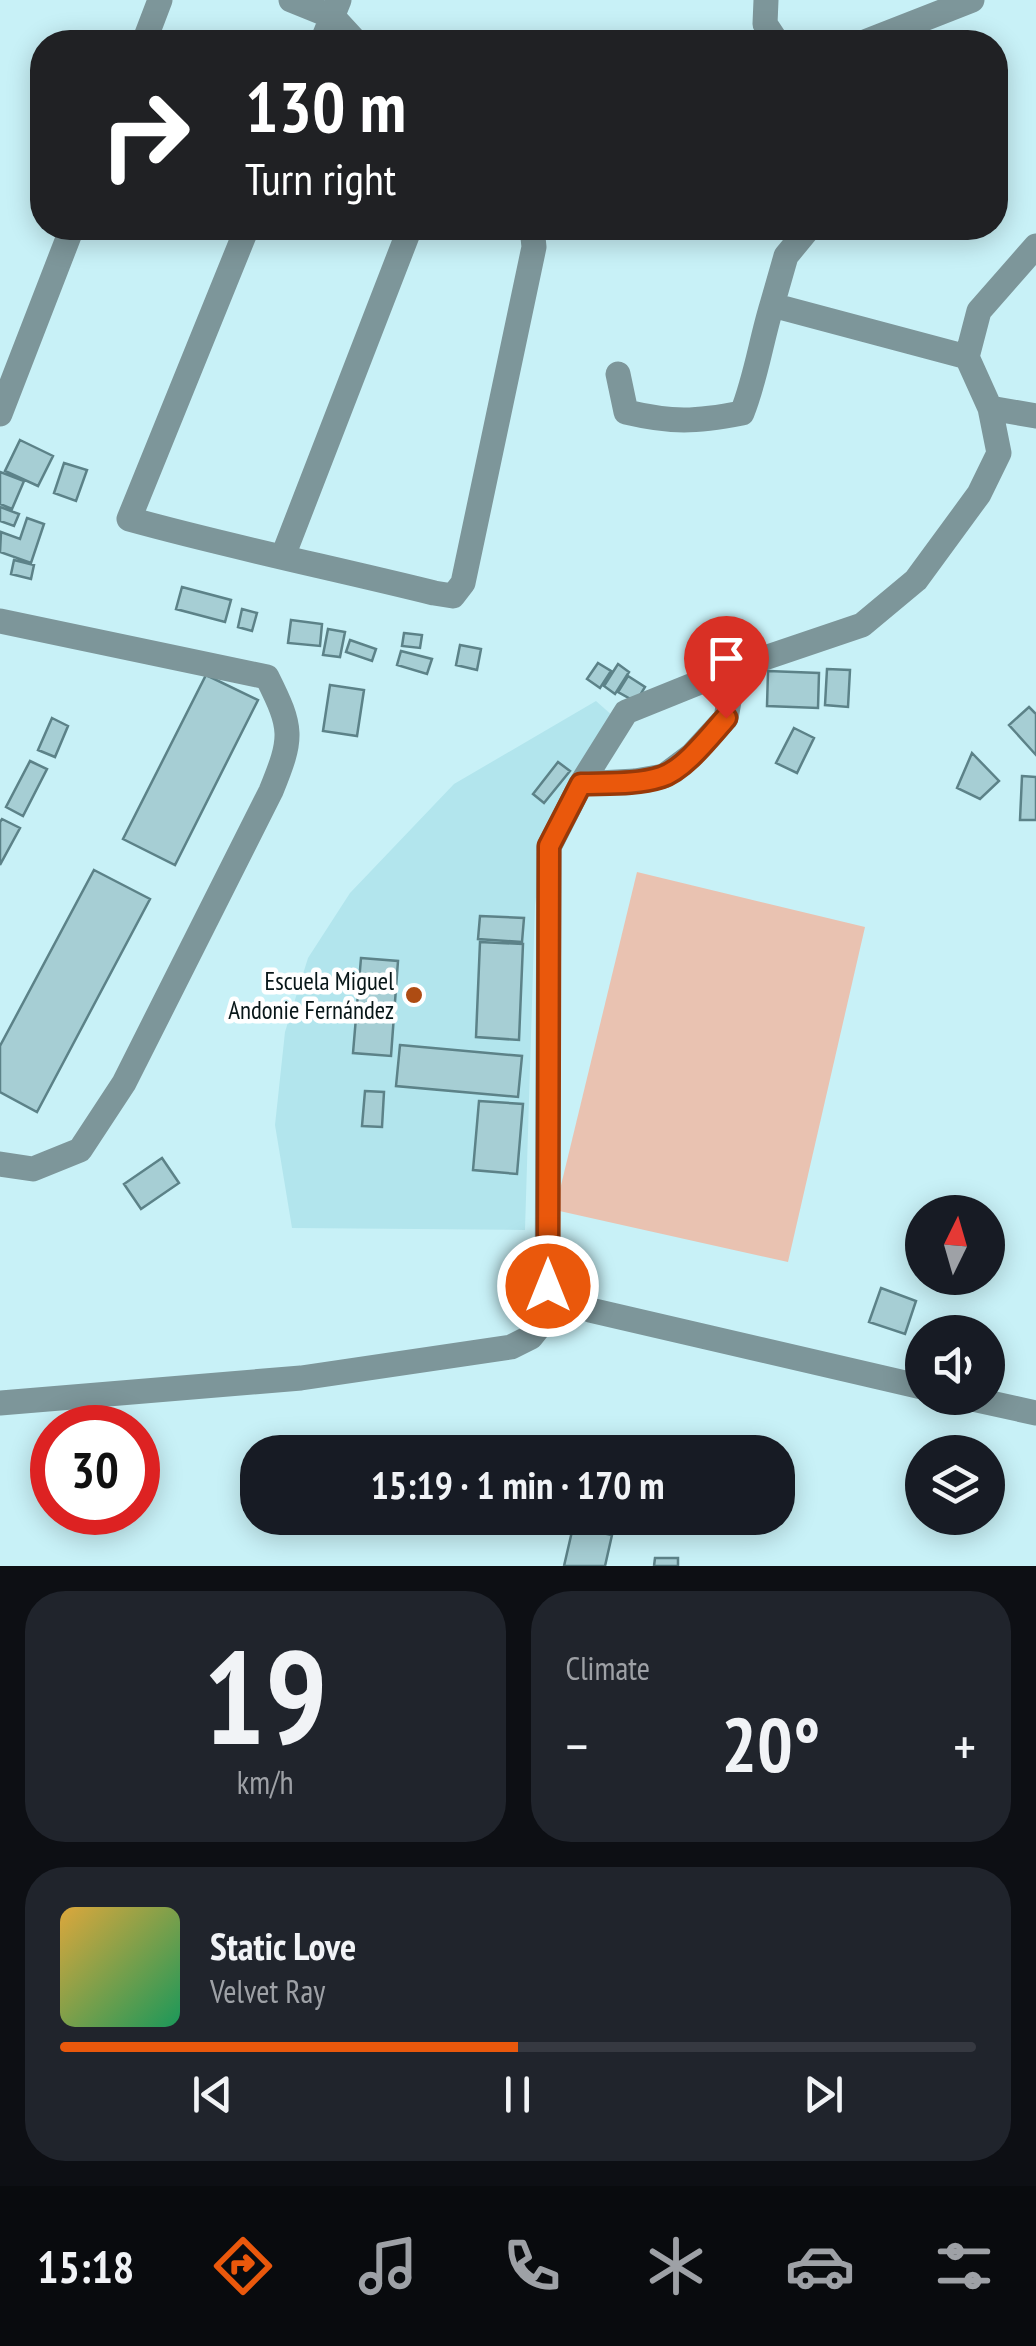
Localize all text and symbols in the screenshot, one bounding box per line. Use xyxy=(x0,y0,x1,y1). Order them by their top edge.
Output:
text: 130 m xyxy=(245,61,406,151)
icon: right xyxy=(80,70,210,200)
text: Turn right xyxy=(245,149,396,207)
pin xyxy=(684,616,769,719)
icon: arrive xyxy=(699,631,754,686)
place label: Escuela Miguel Andonie Fernández xyxy=(228,965,394,1026)
marker: Escuela Miguel Andonie Fernández xyxy=(403,984,425,1006)
north arrow xyxy=(905,1195,1005,1295)
map controls xyxy=(905,1195,1005,1535)
position arrow xyxy=(496,1234,600,1338)
button: sound xyxy=(905,1315,1005,1415)
speed limit sign: 30 xyxy=(30,1405,160,1535)
button: layers xyxy=(905,1435,1005,1535)
text: 15:19 · 1 min · 170 m xyxy=(371,1460,664,1509)
text: 19 xyxy=(203,1612,327,1780)
text: Climate xyxy=(566,1647,650,1689)
text: 20° xyxy=(721,1696,820,1793)
text: − xyxy=(566,1710,588,1781)
text: + xyxy=(953,1710,976,1781)
text: km/h xyxy=(237,1761,294,1803)
text: Static Love xyxy=(210,1921,356,1970)
text: Velvet Ray xyxy=(210,1970,325,2012)
icon: previous xyxy=(185,2067,240,2122)
icon: pause xyxy=(490,2067,545,2122)
icon: next xyxy=(796,2067,851,2122)
icon: directions xyxy=(208,2231,278,2301)
icon: music xyxy=(353,2231,423,2301)
icon: phone xyxy=(497,2231,567,2301)
icon: climate xyxy=(641,2231,711,2301)
icon: car xyxy=(785,2231,855,2301)
icon: filters xyxy=(929,2231,999,2301)
text: 15:18 xyxy=(37,2237,134,2295)

